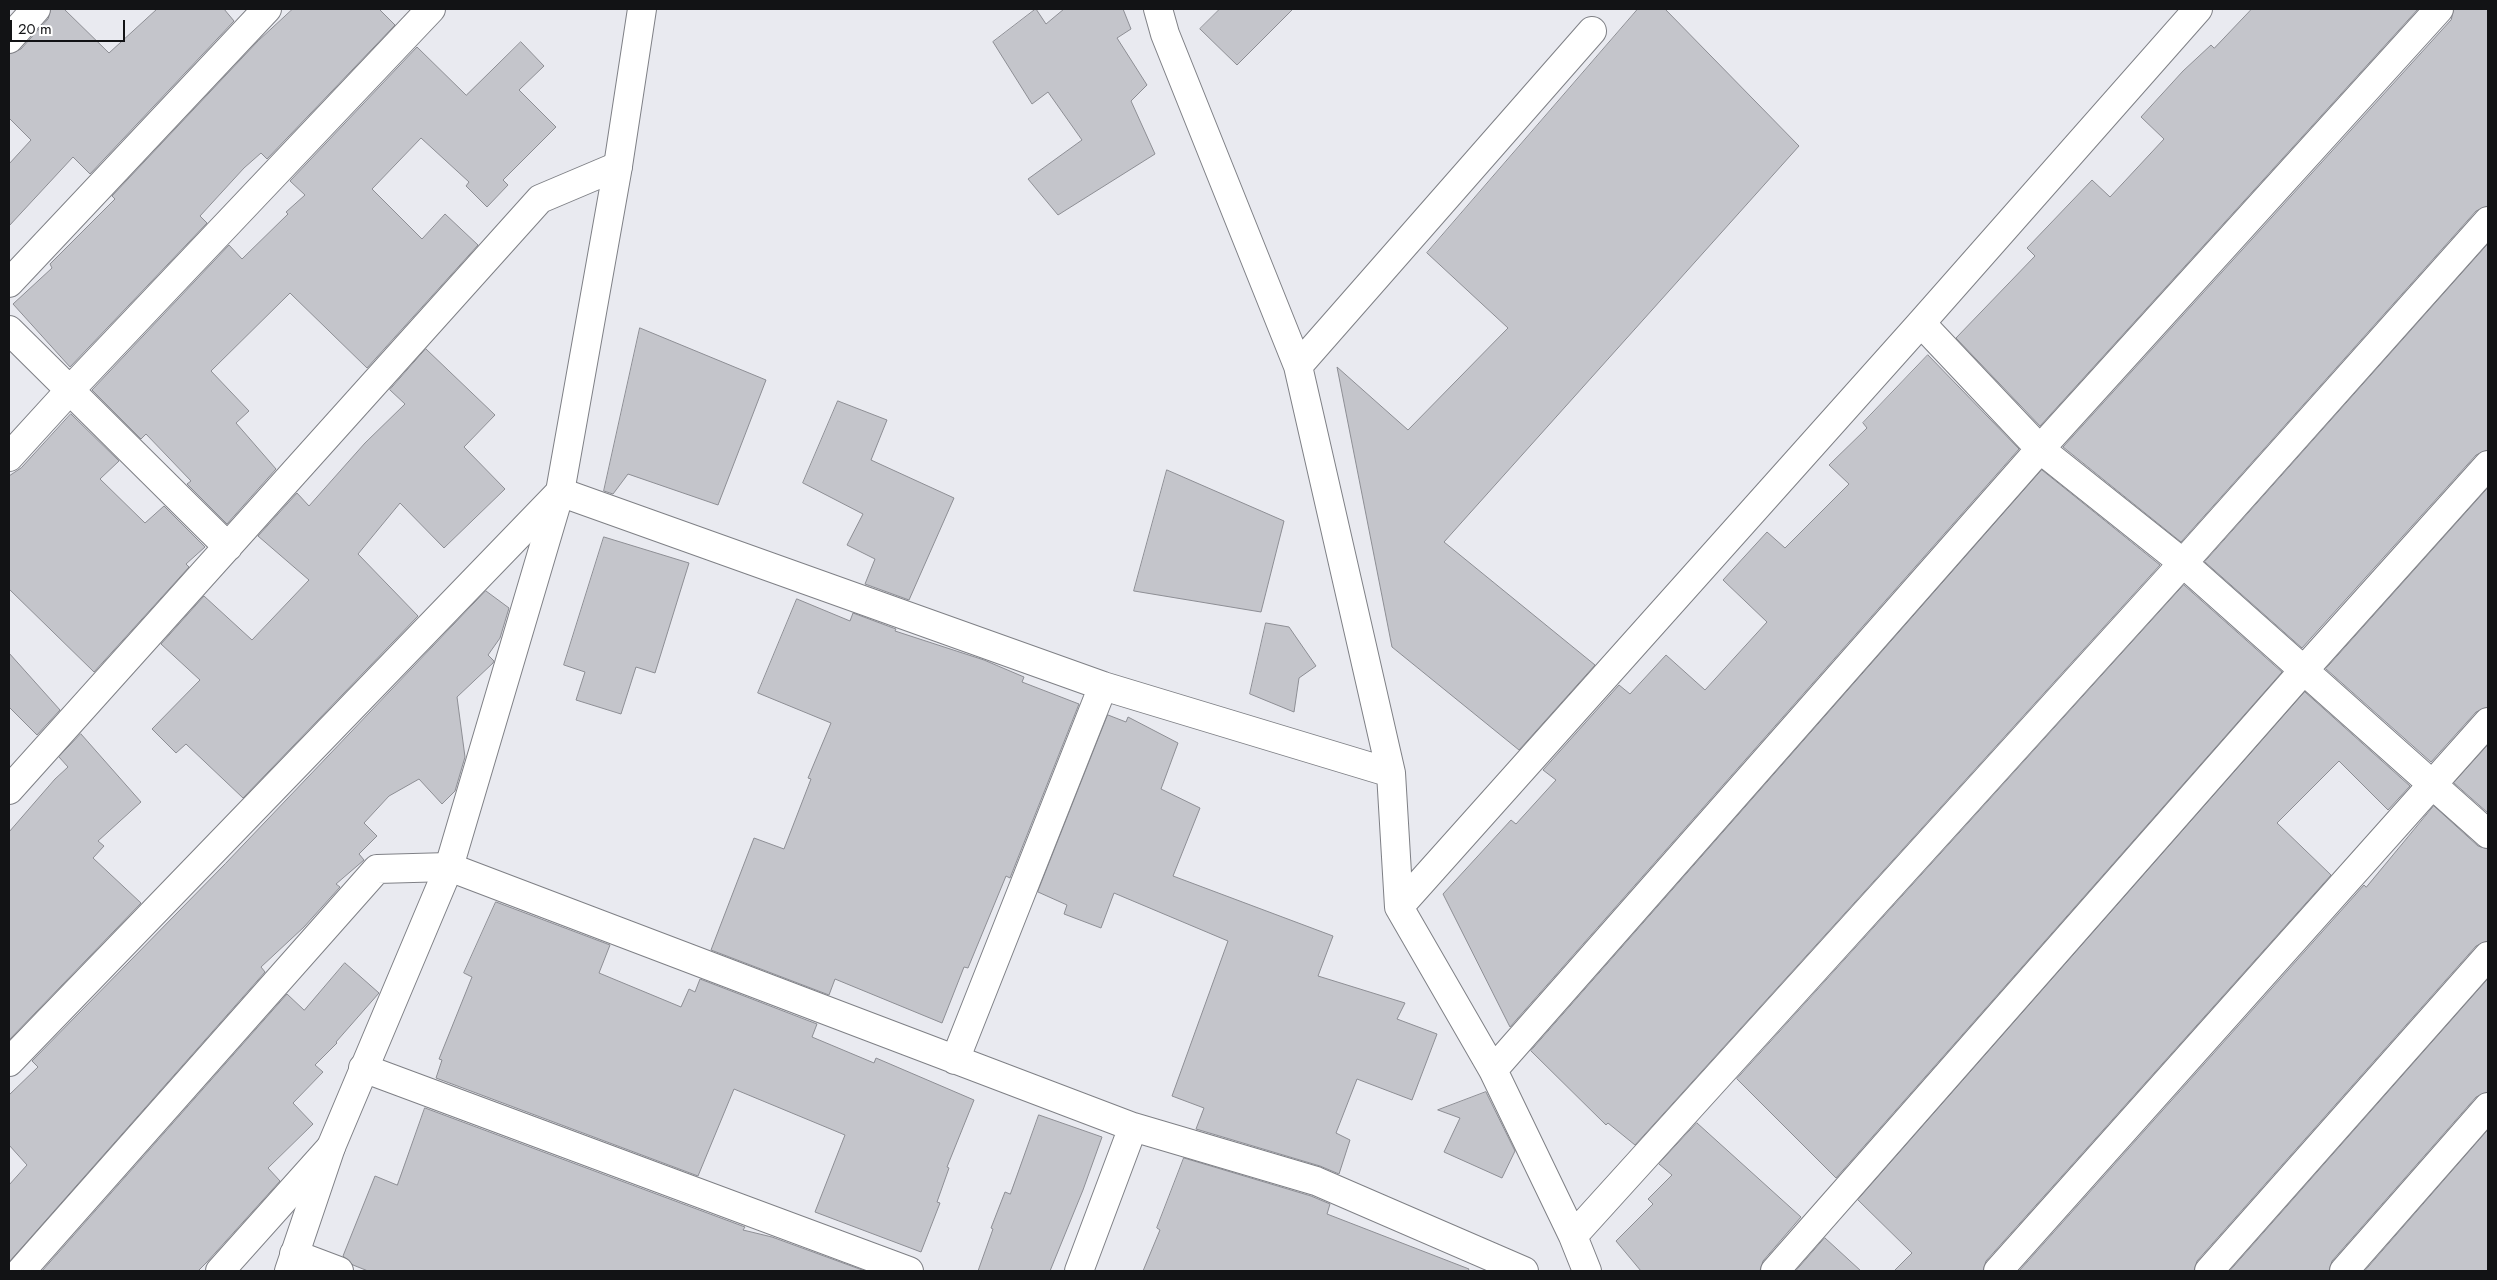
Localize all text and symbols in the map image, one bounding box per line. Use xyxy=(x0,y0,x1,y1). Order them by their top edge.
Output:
scale bar xyxy=(12,10,128,42)
text: 20 m xyxy=(18,18,52,40)

